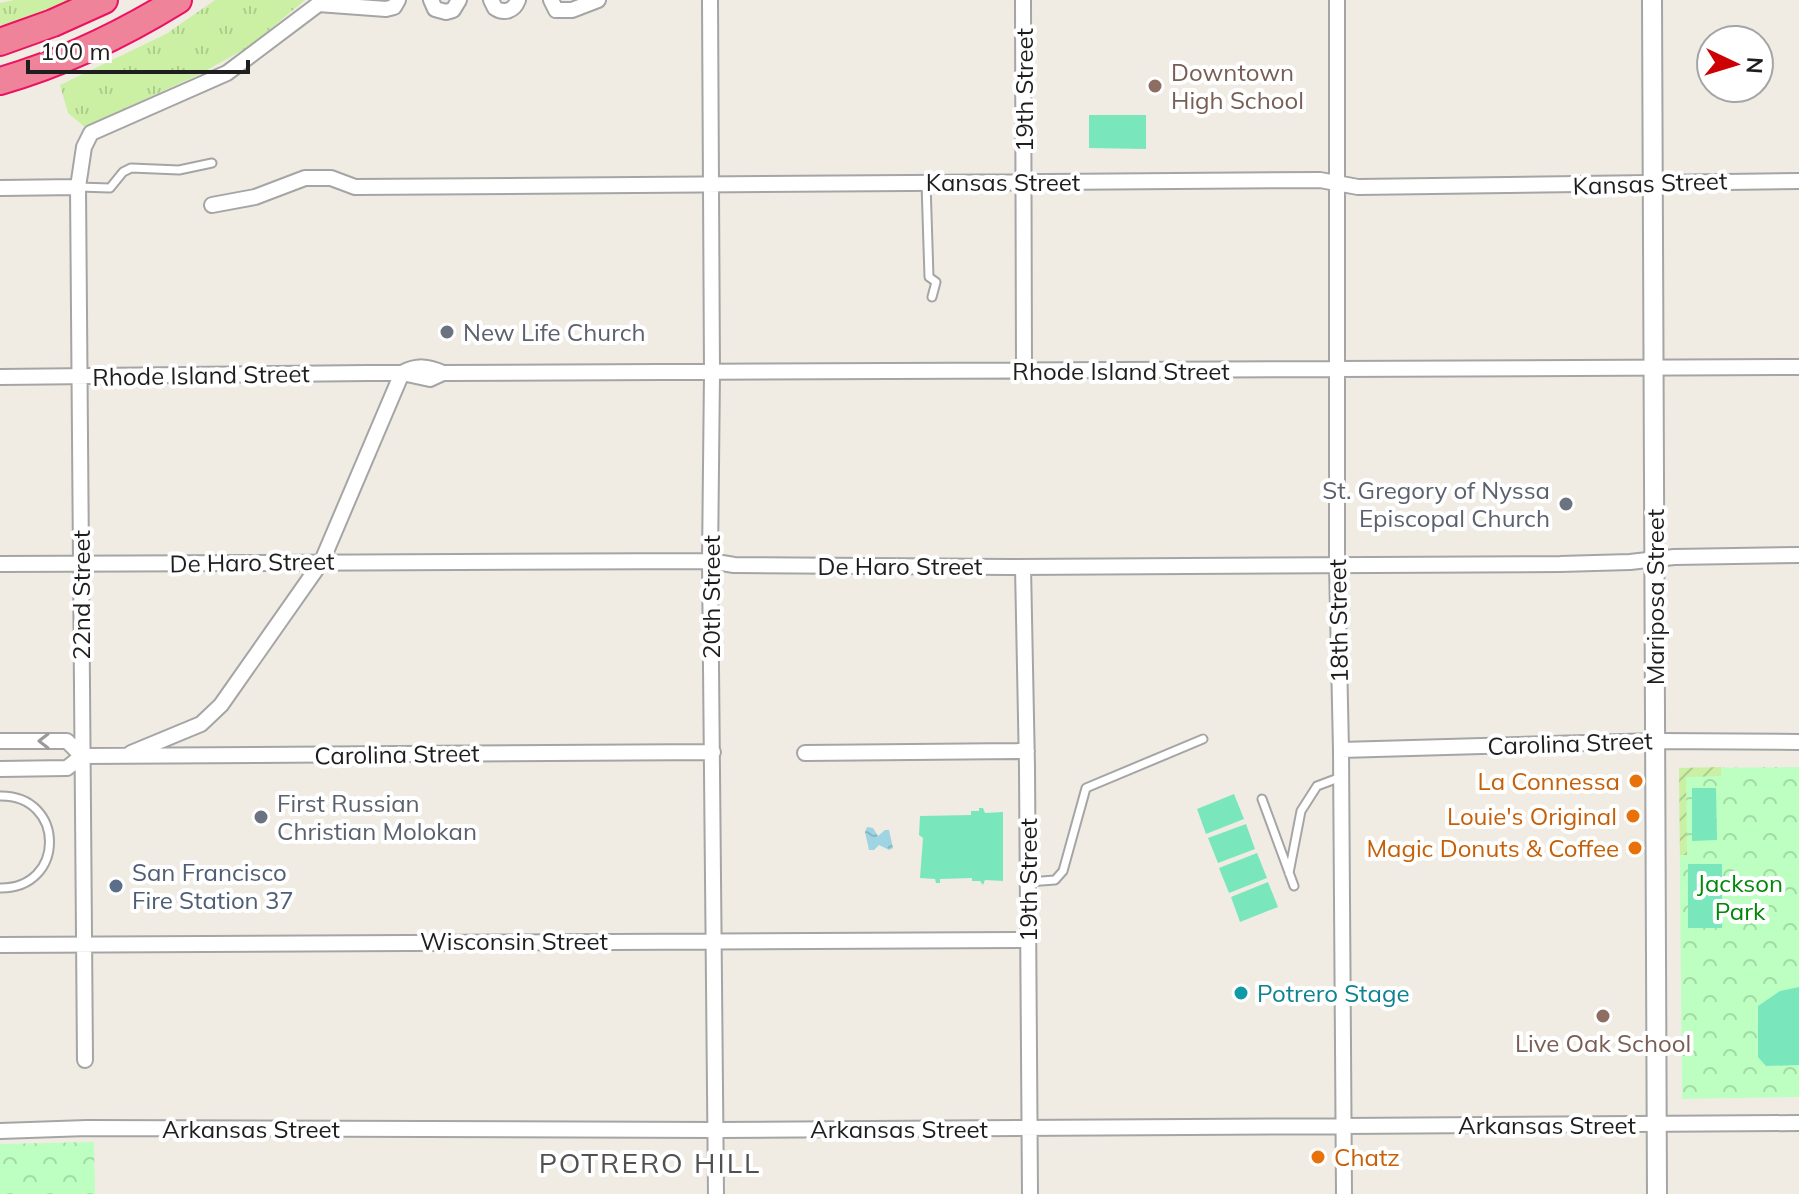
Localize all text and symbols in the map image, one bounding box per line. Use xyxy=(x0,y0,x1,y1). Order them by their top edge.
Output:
scale bar xyxy=(28,24,248,74)
north arrow xyxy=(1695,24,1775,104)
street label: 19th Street xyxy=(1009,28,1039,152)
text: 100 m xyxy=(40,36,111,66)
text: N xyxy=(1740,56,1769,75)
place label: Downtown High School xyxy=(1171,57,1304,115)
marker: Downtown High School xyxy=(1146,77,1164,95)
street label: Kansas Street xyxy=(1572,165,1728,201)
street label: Kansas Street xyxy=(926,167,1080,197)
place label: New Life Church xyxy=(463,317,646,347)
marker: New Life Church xyxy=(438,323,456,341)
street label: Rhode Island Street xyxy=(1012,356,1230,386)
street label: Rhode Island Street xyxy=(92,358,310,392)
place label: St. Gregory of Nyssa Episcopal Church xyxy=(1322,475,1550,533)
marker: St. Gregory of Nyssa Episcopal Church xyxy=(1557,495,1575,513)
street label: Mariposa Street xyxy=(1640,509,1670,685)
street label: 22nd Street xyxy=(66,530,96,660)
street label: 20th Street xyxy=(696,535,726,659)
street label: De Haro Street xyxy=(169,546,335,578)
street label: De Haro Street xyxy=(818,551,982,581)
street label: 18th Street xyxy=(1322,559,1354,683)
street label: Carolina Street xyxy=(1487,725,1653,761)
one-way arrow xyxy=(37,732,50,750)
street label: Carolina Street xyxy=(314,738,480,770)
place label: La Connessa xyxy=(1478,766,1620,796)
marker: La Connessa xyxy=(1627,772,1645,790)
place label: First Russian Christian Molokan xyxy=(277,788,477,846)
place label: Louie's Original xyxy=(1447,801,1617,831)
marker: Louie's Original xyxy=(1624,807,1642,825)
marker: First Russian Christian Molokan xyxy=(252,808,270,826)
street label: 19th Street xyxy=(1013,818,1043,942)
place label: Magic Donuts & Coffee xyxy=(1366,833,1619,863)
marker: Magic Donuts & Coffee xyxy=(1626,839,1644,857)
place label: San Francisco Fire Station 37 xyxy=(132,857,294,915)
park label: Jackson Park xyxy=(1697,868,1783,926)
marker: San Francisco Fire Station 37 xyxy=(107,877,125,895)
street label: Wisconsin Street xyxy=(420,926,608,956)
place label: Potrero Stage xyxy=(1257,978,1409,1008)
marker: Potrero Stage xyxy=(1232,984,1250,1002)
marker: Live Oak School xyxy=(1594,1007,1612,1025)
place label: Live Oak School xyxy=(1515,1028,1691,1058)
street label: Arkansas Street xyxy=(1458,1110,1636,1140)
street label: Arkansas Street xyxy=(162,1114,340,1144)
street label: Arkansas Street xyxy=(810,1114,988,1144)
place label: Chatz xyxy=(1334,1142,1400,1172)
district label: POTRERO HILL xyxy=(539,1145,761,1180)
marker: Chatz xyxy=(1309,1148,1327,1166)

